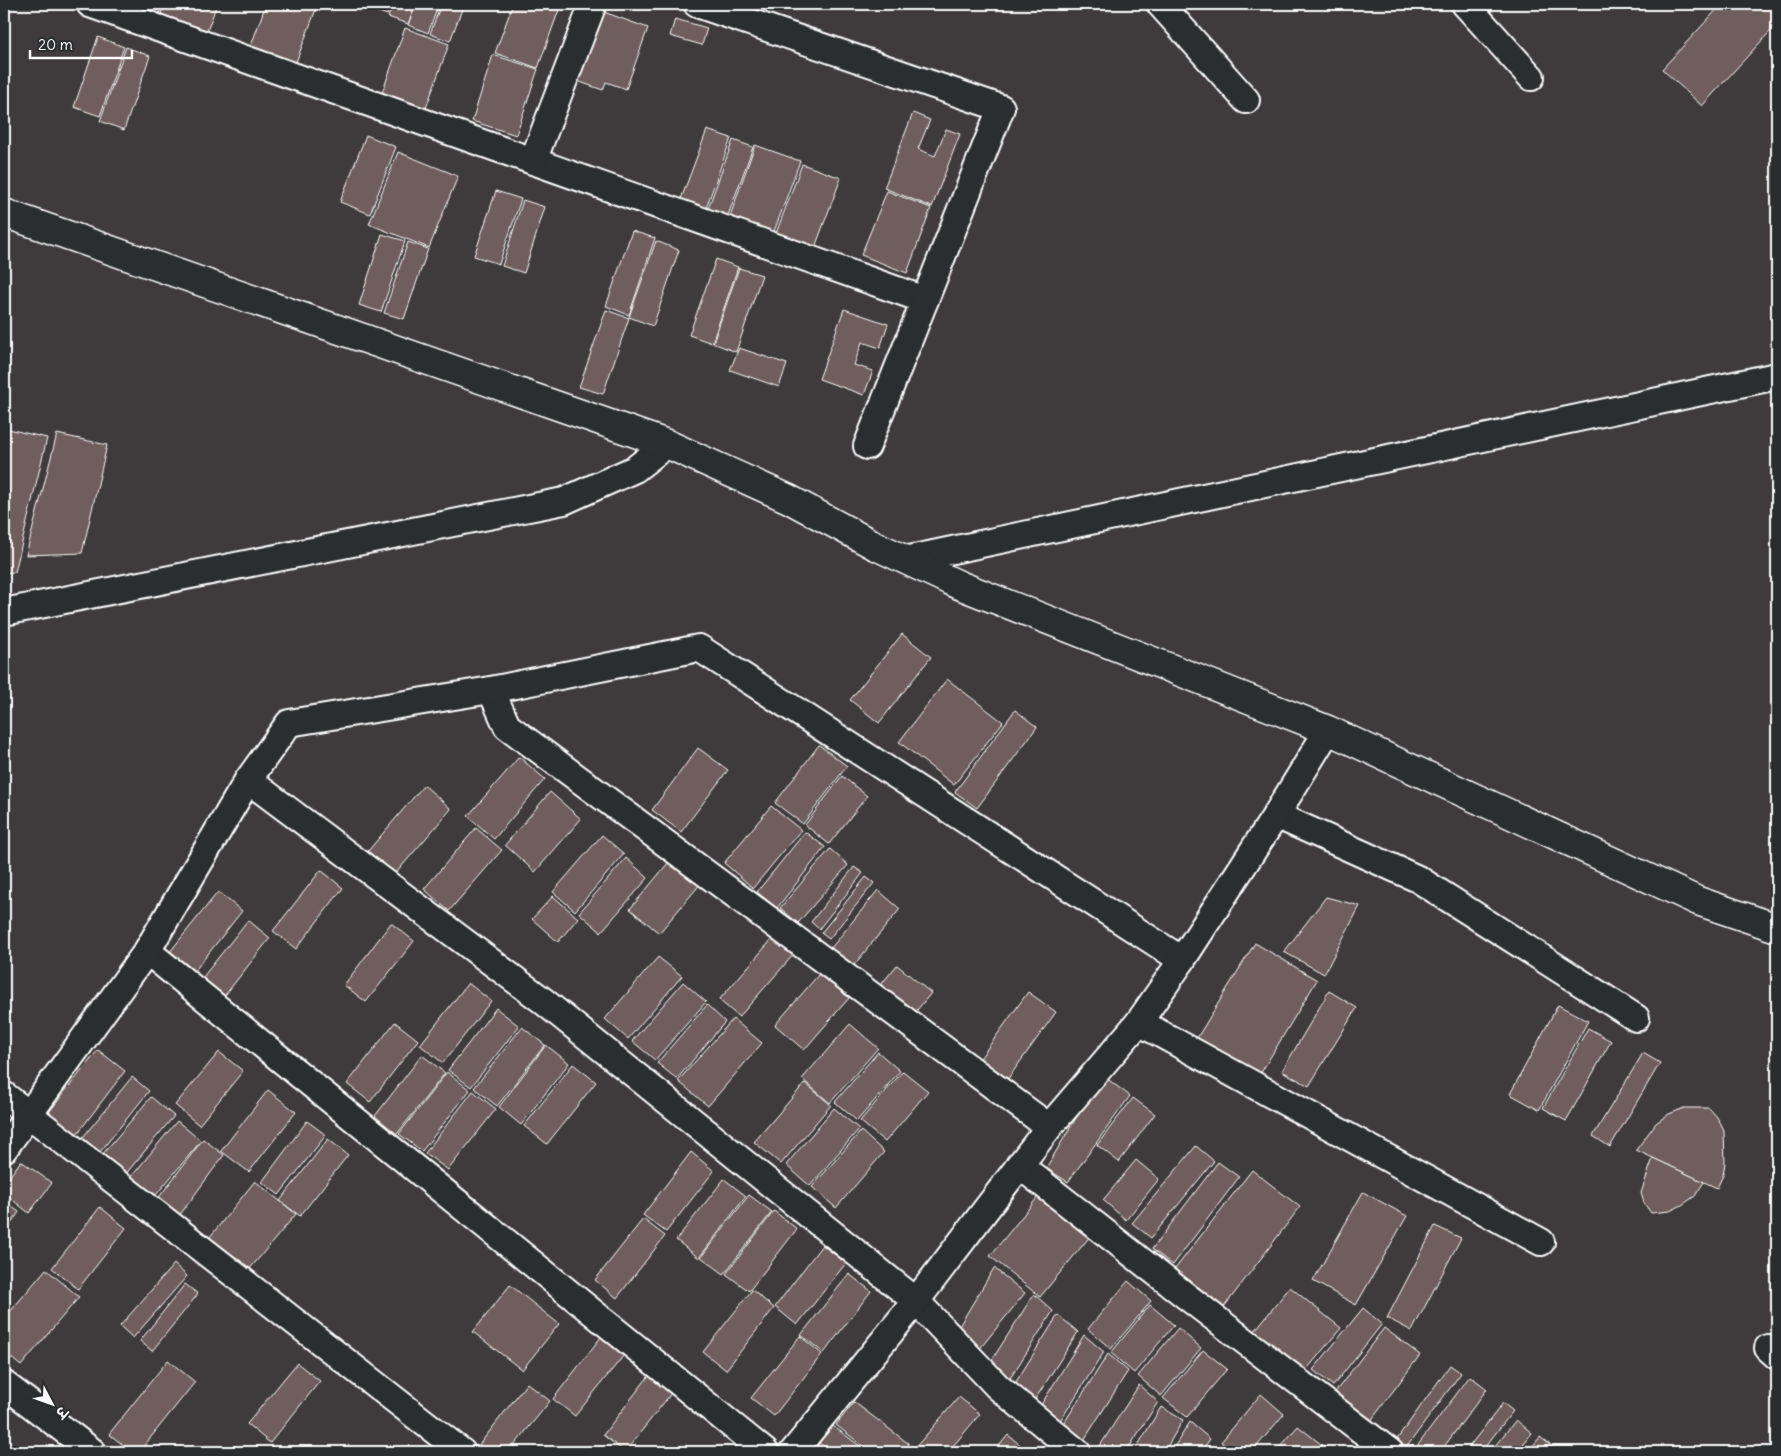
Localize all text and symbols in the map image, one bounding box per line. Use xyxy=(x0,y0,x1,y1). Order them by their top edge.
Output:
scale bar xyxy=(30,28,132,60)
text: 20 m xyxy=(38,35,73,54)
north arrow xyxy=(28,1378,78,1428)
text: उ xyxy=(51,1402,73,1423)

